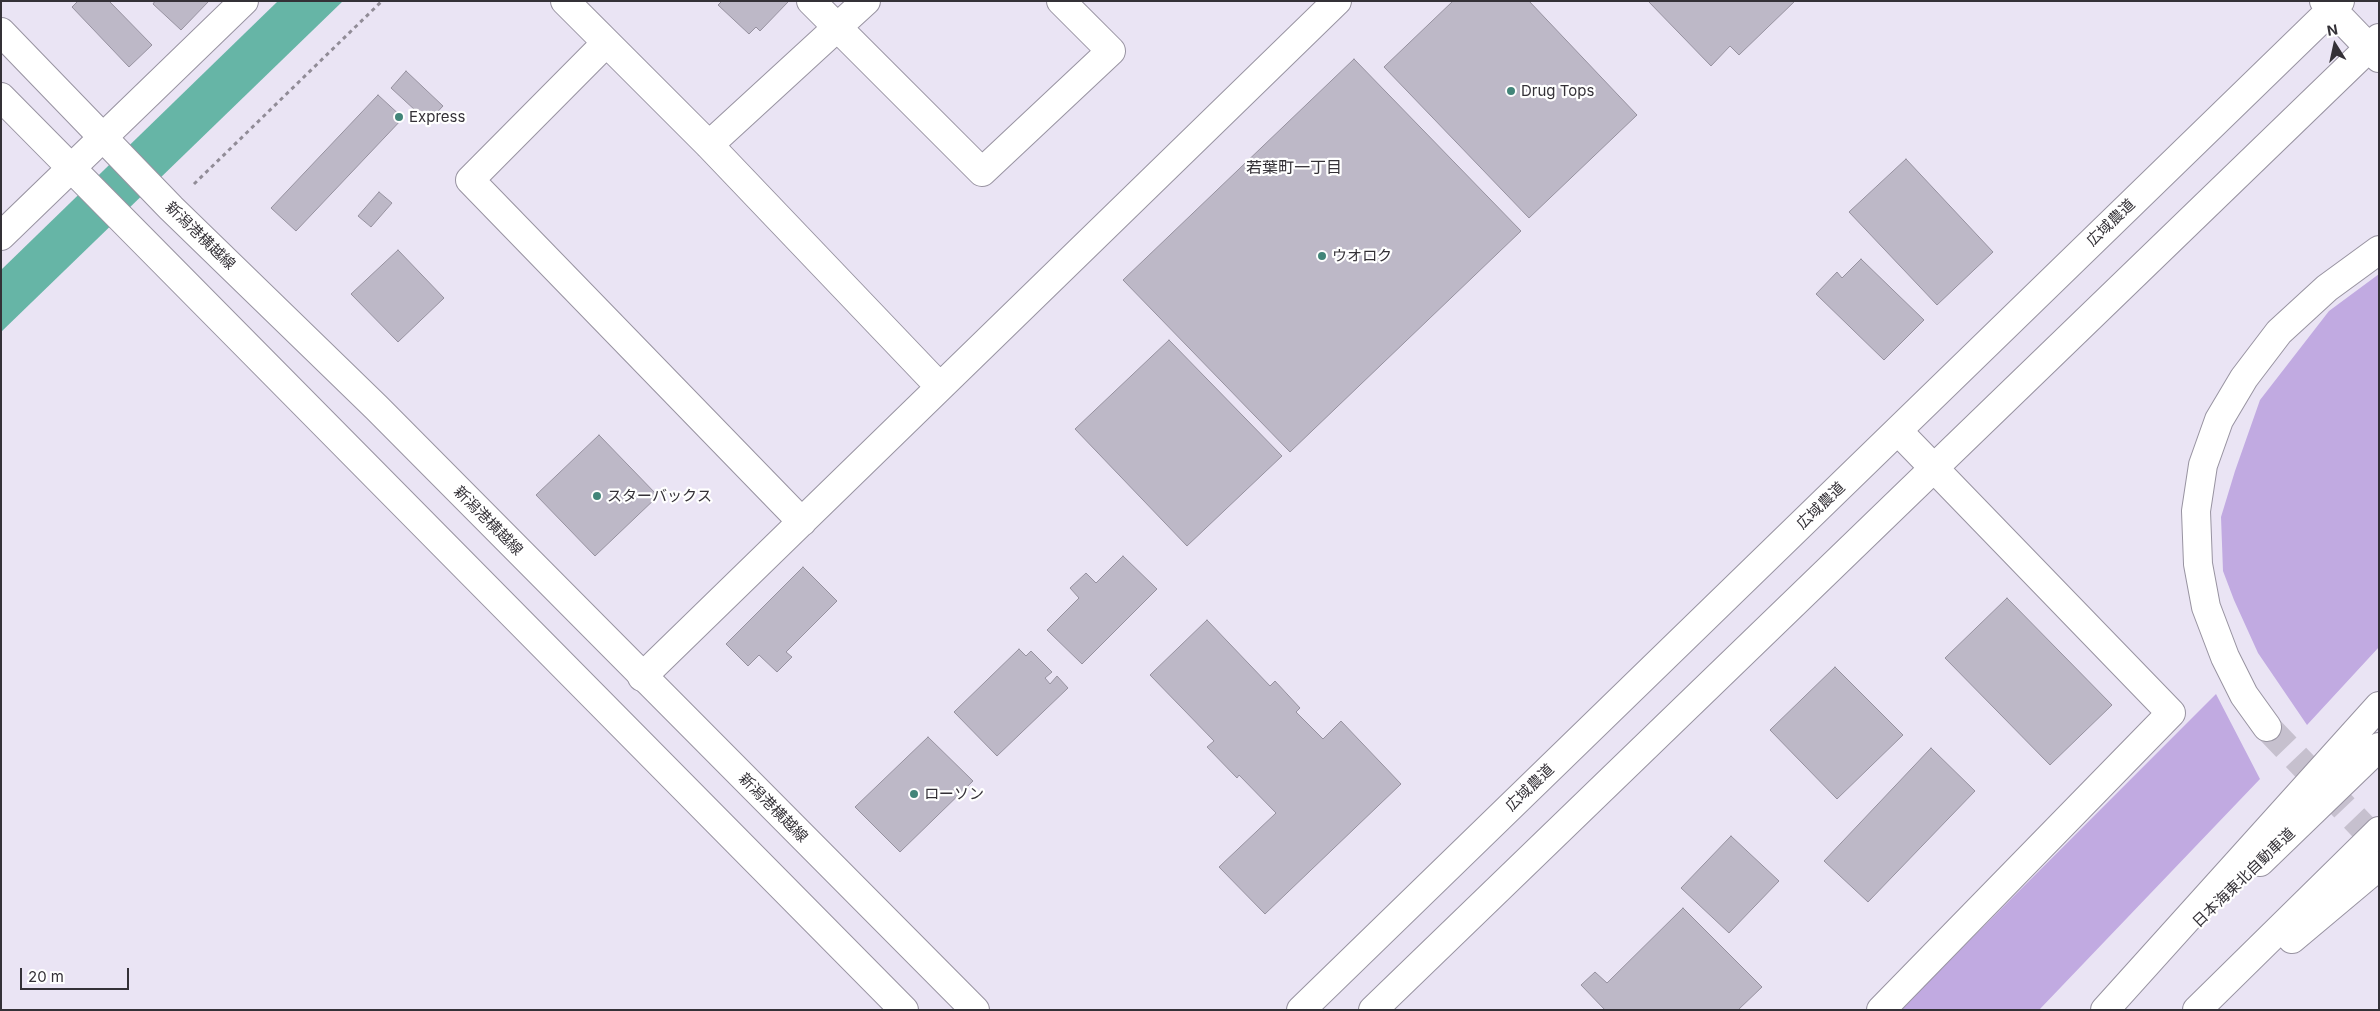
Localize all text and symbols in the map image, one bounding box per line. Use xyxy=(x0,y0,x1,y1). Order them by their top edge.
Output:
north arrow xyxy=(2310,20,2360,70)
text: N xyxy=(2326,20,2339,39)
place label: Drug Tops xyxy=(1521,82,1594,100)
marker: Drug Tops xyxy=(1505,85,1517,97)
place label: Express xyxy=(409,108,465,126)
marker: Express xyxy=(393,111,405,123)
district label: 若葉町一丁目 xyxy=(1246,158,1342,178)
street label: 広域農道 xyxy=(2083,196,2139,250)
street label: 新潟港横越線 xyxy=(161,198,239,274)
place label: ウオロク xyxy=(1332,247,1392,265)
marker: ウオロク xyxy=(1316,250,1328,262)
street label: 広域農道 xyxy=(1793,479,1849,533)
street label: 新潟港横越線 xyxy=(450,483,526,559)
place label: スターバックス xyxy=(607,487,712,505)
marker: スターバックス xyxy=(591,490,603,502)
street label: 広域農道 xyxy=(1502,761,1558,815)
street label: 新潟港横越線 xyxy=(735,770,811,846)
place label: ローソン xyxy=(924,785,984,803)
marker: ローソン xyxy=(908,788,920,800)
street label: 日本海東北自動車道 xyxy=(2189,825,2299,931)
scale bar xyxy=(22,958,131,990)
text: 20 m xyxy=(28,967,64,986)

